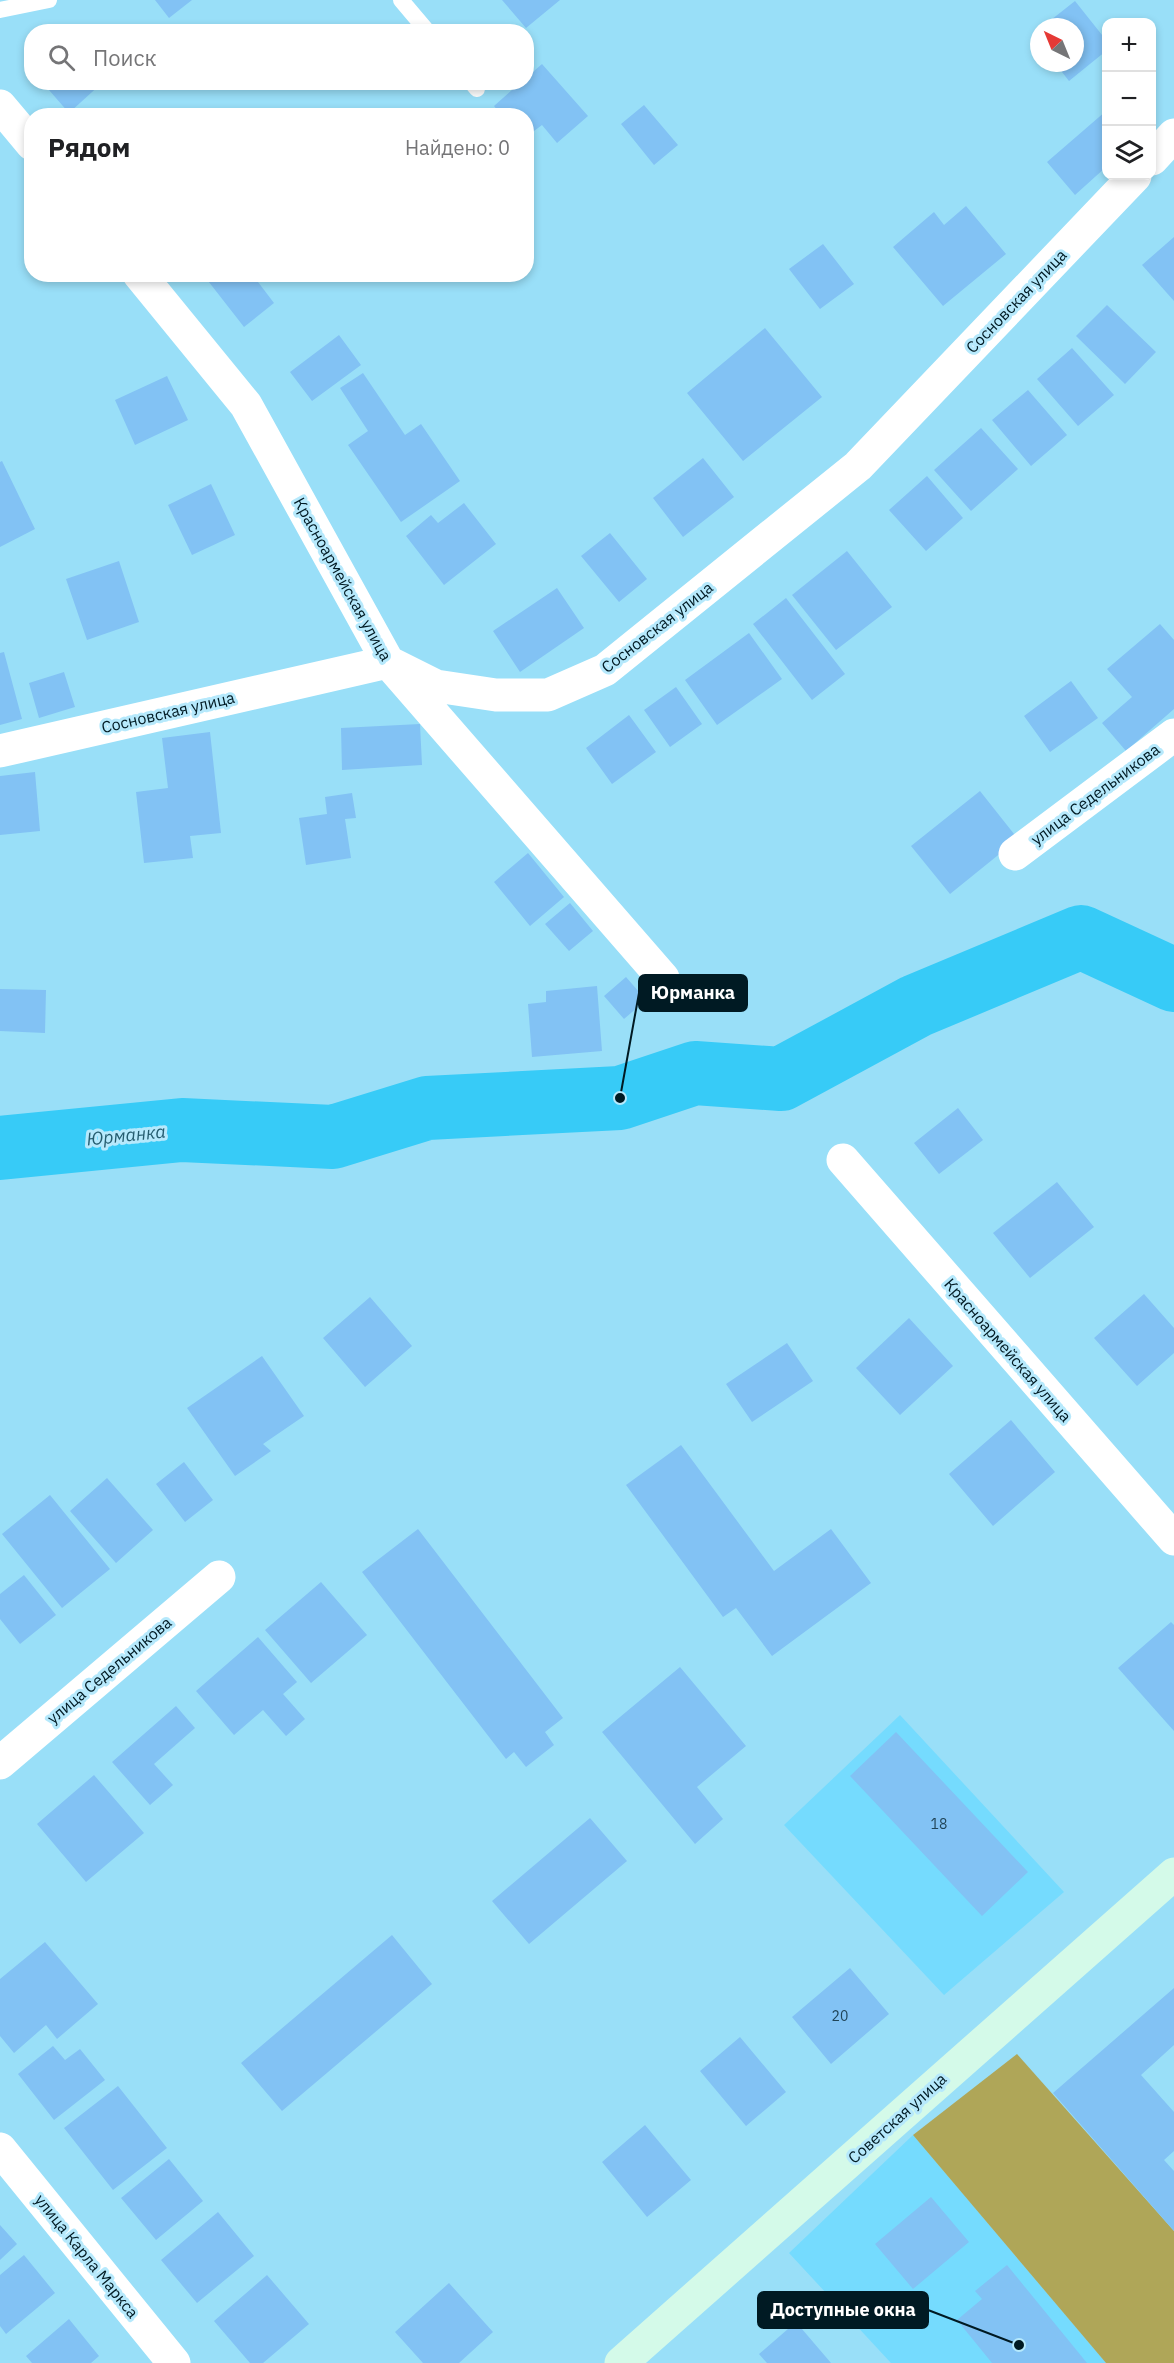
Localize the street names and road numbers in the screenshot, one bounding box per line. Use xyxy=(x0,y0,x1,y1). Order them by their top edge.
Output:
street label: Сосновская улица xyxy=(962,245,1071,357)
street label: Красноармейская улица xyxy=(290,494,397,665)
street label: Сосновская улица xyxy=(597,577,717,677)
street label: Сосновская улица xyxy=(99,687,237,737)
street label: улица Седельникова xyxy=(1027,739,1164,849)
street label: Красноармейская улица xyxy=(940,1274,1076,1426)
street label: улица Седельникова xyxy=(43,1612,176,1728)
street label: Советская улица xyxy=(844,2068,951,2167)
street label: улица Карла Маркса xyxy=(31,2190,143,2322)

